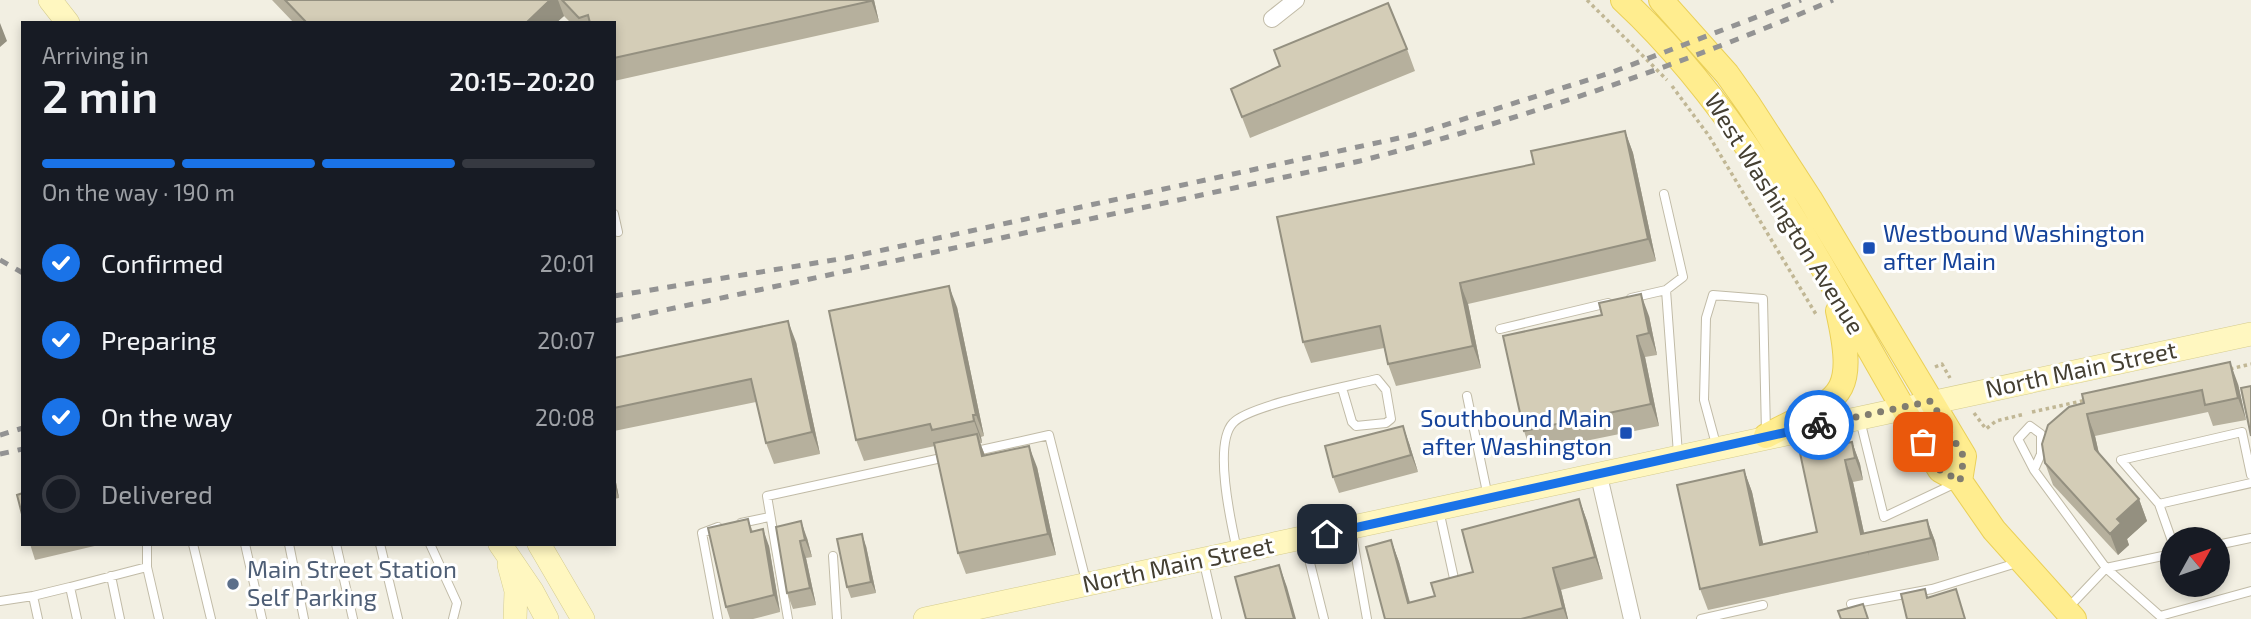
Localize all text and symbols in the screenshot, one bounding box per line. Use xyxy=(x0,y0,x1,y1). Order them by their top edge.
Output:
text: Arriving in xyxy=(42,41,149,69)
text: 20:15–20:20 xyxy=(449,65,595,96)
text: 2 min xyxy=(42,67,158,122)
street label: West Washington Avenue xyxy=(1699,87,1871,339)
text: On the way · 190 m xyxy=(42,178,235,206)
place label: Westbound Washington after Main xyxy=(1883,218,2145,275)
marker: Westbound Washington after Main xyxy=(1861,240,1877,256)
icon: check xyxy=(42,244,80,282)
text: Confirmed xyxy=(101,247,224,278)
text: 20:01 xyxy=(540,249,595,277)
icon: check xyxy=(42,321,80,359)
text: Preparing xyxy=(101,324,216,355)
text: 20:07 xyxy=(537,326,595,354)
street label: North Main Street xyxy=(1982,334,2179,403)
courier xyxy=(1784,390,1854,460)
icon: check xyxy=(42,398,80,436)
text: On the way xyxy=(101,401,232,432)
text: 20:08 xyxy=(535,403,595,431)
place label: Southbound Main after Washington xyxy=(1420,403,1612,460)
icon: bike xyxy=(1800,406,1838,444)
pin xyxy=(1893,412,1953,472)
icon: bag xyxy=(1904,423,1942,461)
marker: Southbound Main after Washington xyxy=(1618,425,1634,441)
text: Delivered xyxy=(101,478,213,509)
pin xyxy=(1297,504,1357,564)
icon: home xyxy=(1308,515,1346,553)
north arrow xyxy=(2160,527,2230,597)
map controls xyxy=(2160,527,2230,597)
street label: North Main Street xyxy=(1079,529,1276,598)
place label: Main Street Station Self Parking xyxy=(247,554,457,611)
marker: Main Street Station Self Parking xyxy=(225,576,241,592)

